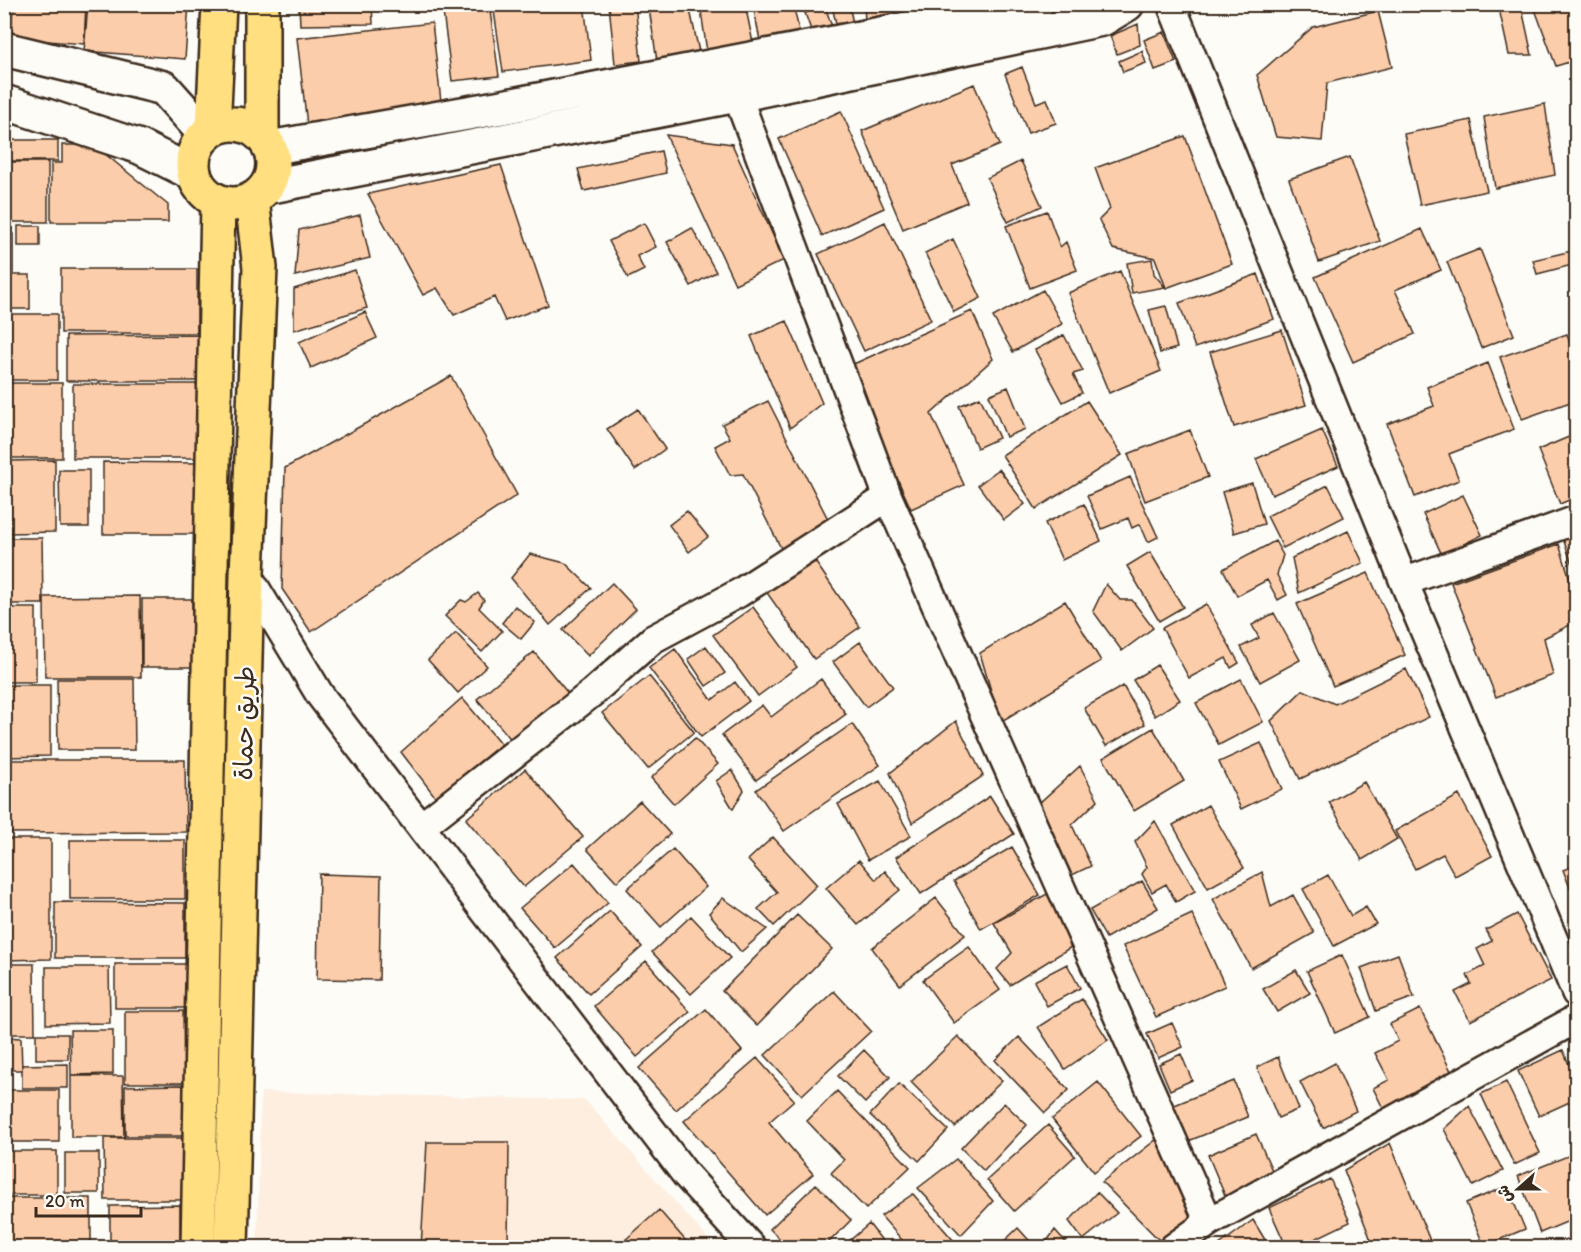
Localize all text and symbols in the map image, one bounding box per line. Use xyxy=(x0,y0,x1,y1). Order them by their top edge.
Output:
street label: طريق حماة xyxy=(227,665,261,781)
north arrow xyxy=(1488,1159,1548,1219)
scale bar xyxy=(36,1180,141,1218)
text: ش xyxy=(1492,1183,1516,1206)
text: 20 m xyxy=(45,1190,85,1212)

